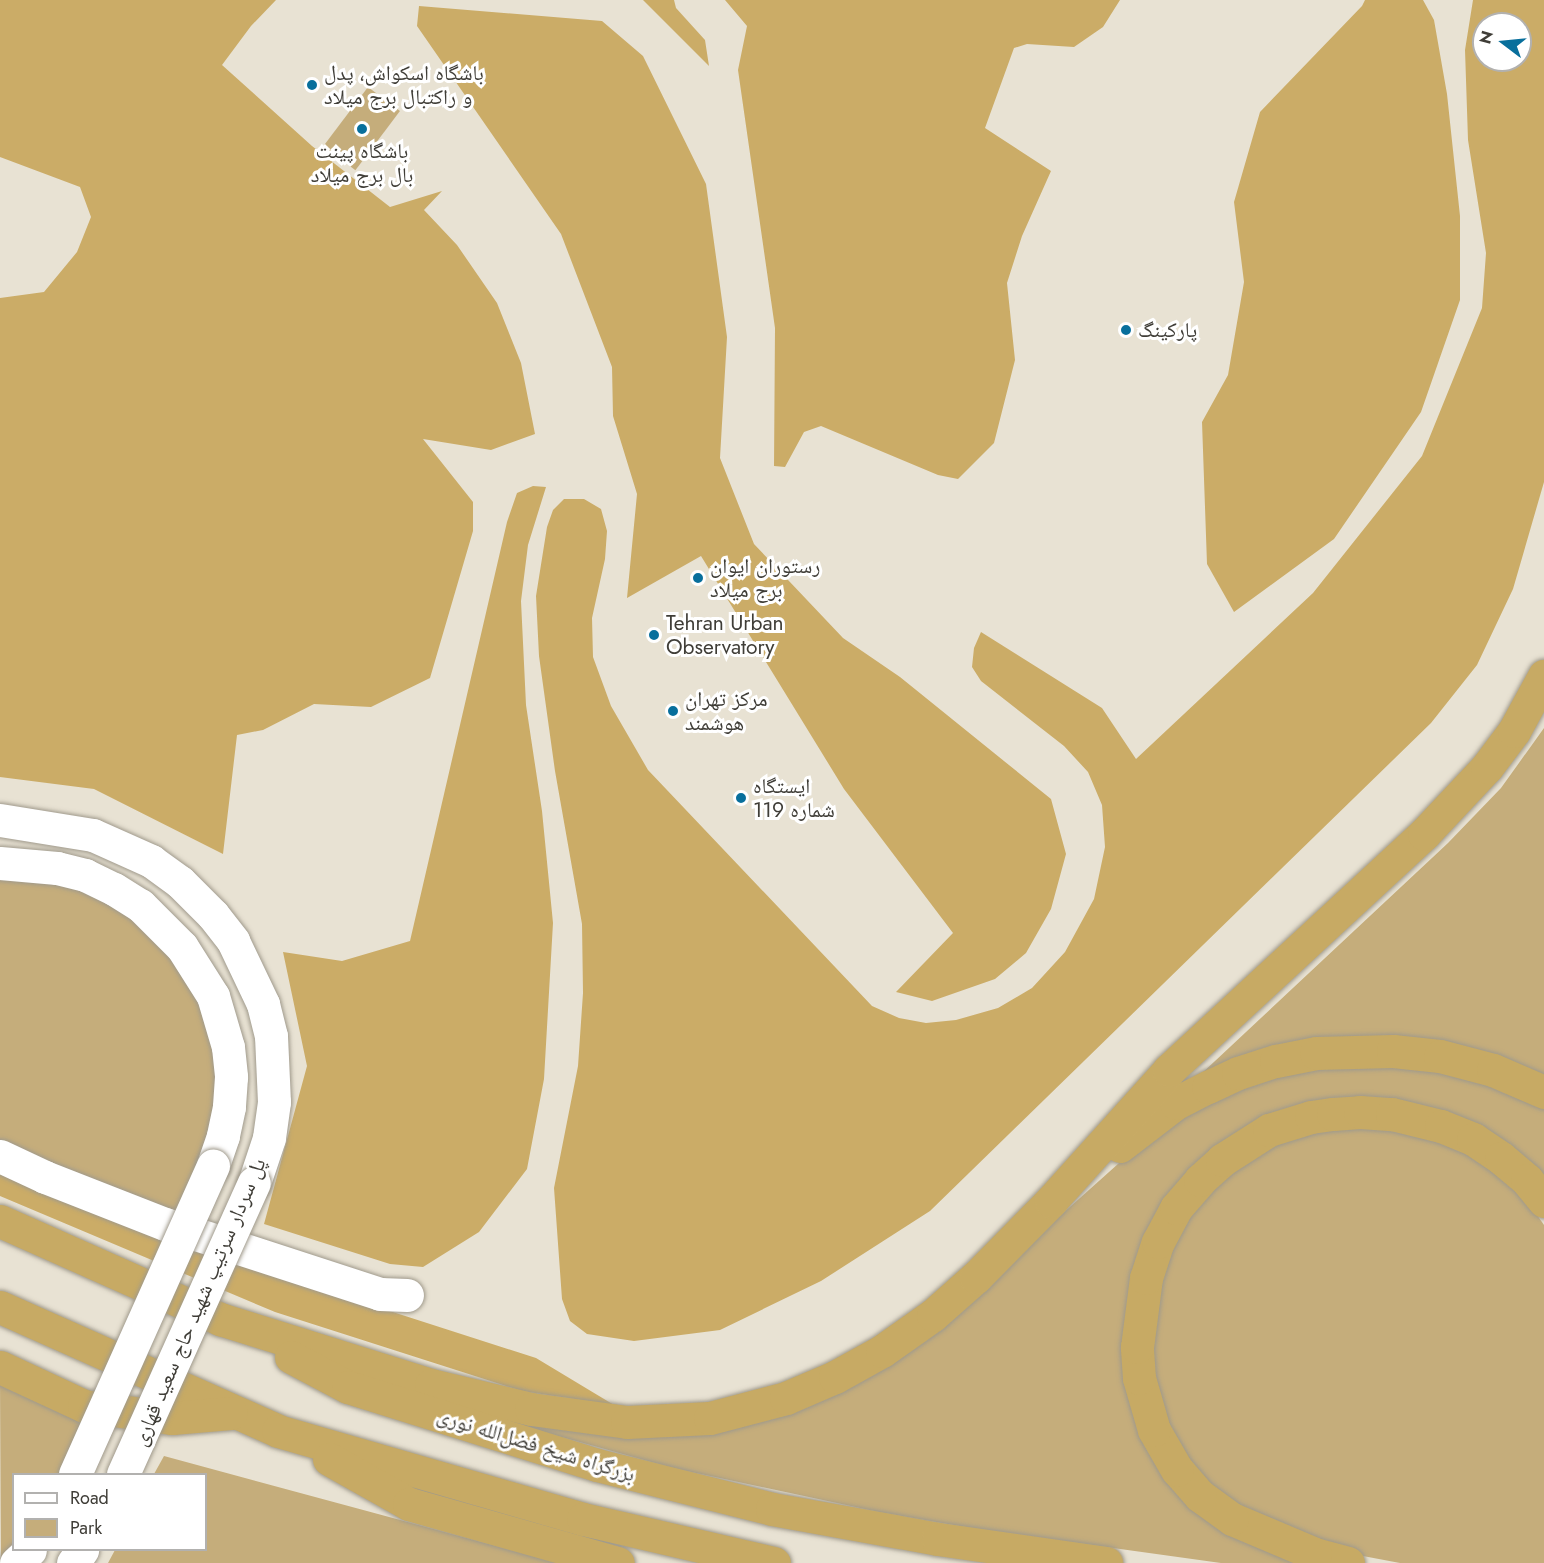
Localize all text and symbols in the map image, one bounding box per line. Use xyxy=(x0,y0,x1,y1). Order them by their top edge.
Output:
north arrow xyxy=(1472,12,1532,72)
text: N xyxy=(1473,28,1499,47)
place label: باشگاه اسکواش، پدل و راکتبال برج میلاد xyxy=(324,60,484,110)
marker: باشگاه اسکواش، پدل و راکتبال برج میلاد xyxy=(305,78,319,92)
marker: باشگاه پینت بال برج میلاد xyxy=(355,122,369,136)
place label: باشگاه پینت بال برج میلاد xyxy=(311,138,413,188)
place label: پارکینگ xyxy=(1138,317,1197,343)
marker: پارکینگ xyxy=(1119,323,1133,337)
place label: رستوران ایوان برج میلاد xyxy=(710,553,820,603)
marker: رستوران ایوان برج میلاد xyxy=(691,571,705,585)
place label: Tehran Urban Observatory xyxy=(666,610,784,660)
marker: Tehran Urban Observatory xyxy=(647,628,661,642)
place label: مرکز تهران هوشمند xyxy=(685,686,768,736)
marker: مرکز تهران هوشمند xyxy=(666,704,680,718)
place label: ایستگاه شماره 119 xyxy=(753,773,835,823)
marker: ایستگاه شماره 119 xyxy=(734,791,748,805)
street label: پل سردار سرتیپ شهید حاج سعید قهاری xyxy=(127,1154,271,1450)
street label: بزرگراه شیخ فضل‌الله نوری xyxy=(434,1403,638,1487)
legend xyxy=(12,1473,207,1551)
text: Road xyxy=(70,1485,109,1511)
text: Park xyxy=(70,1515,102,1541)

